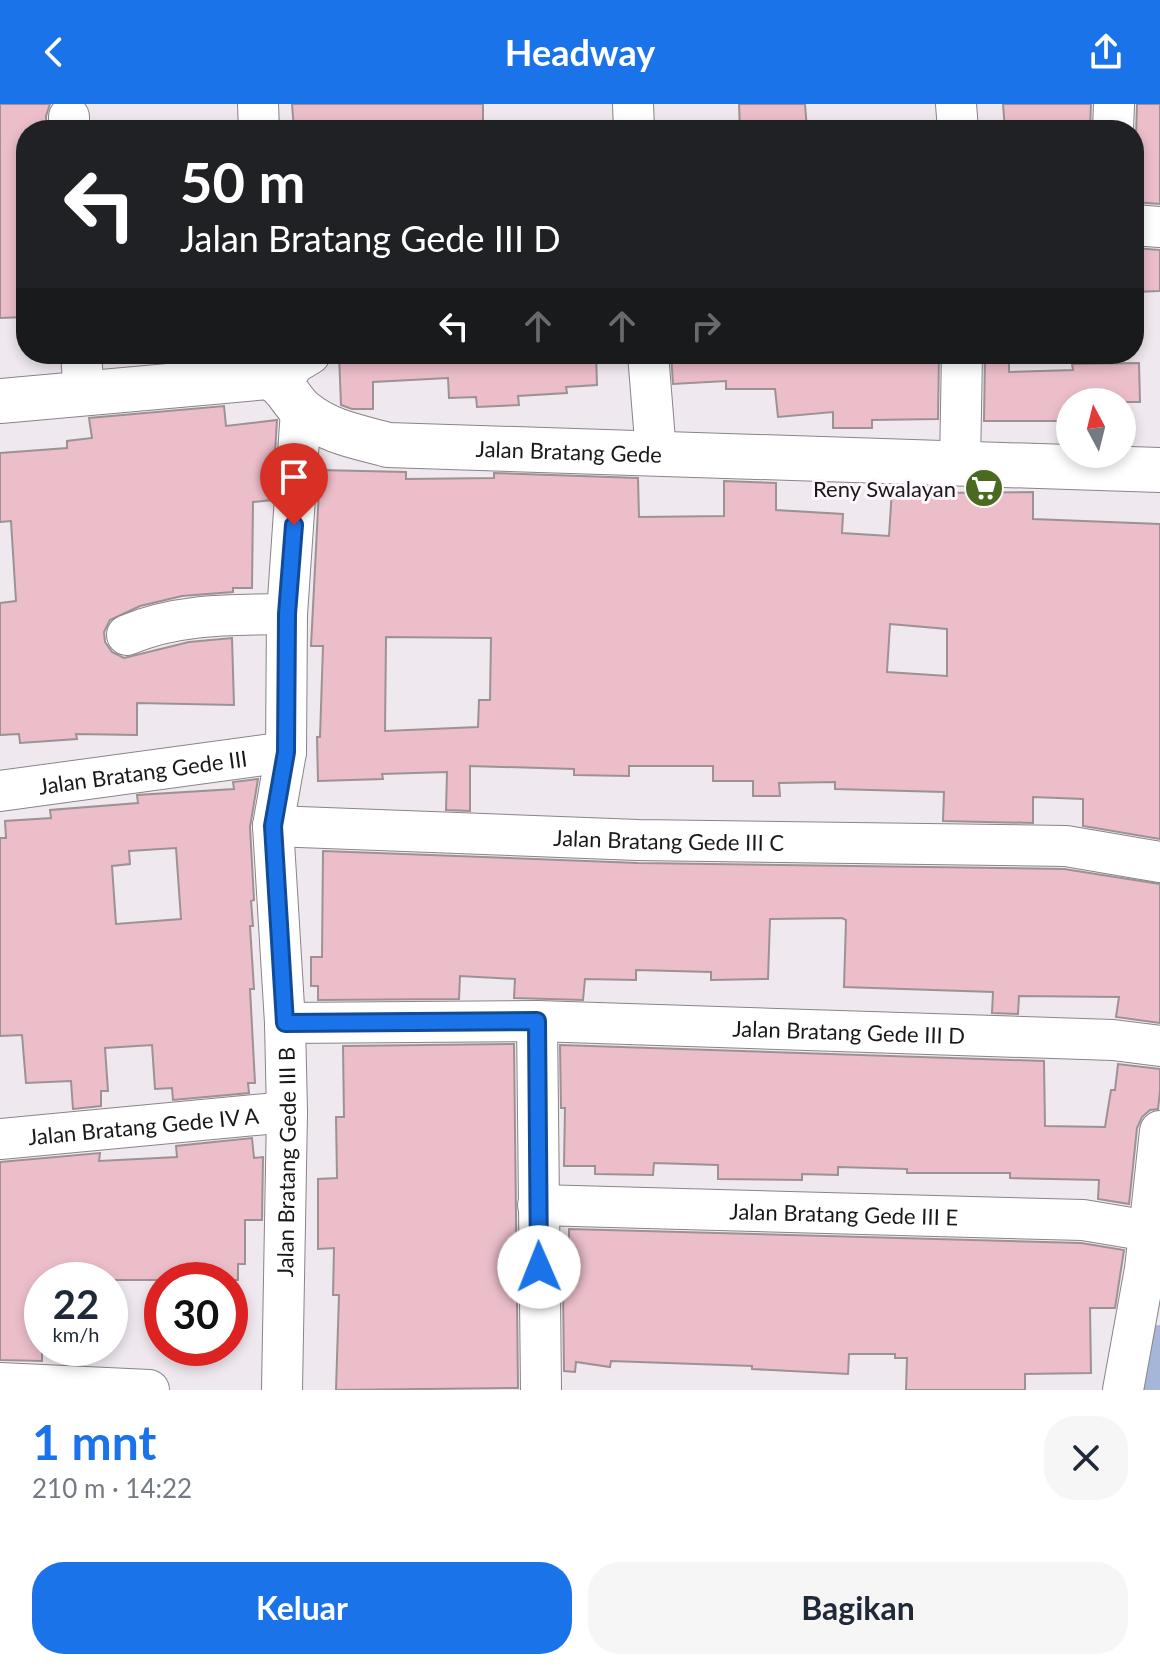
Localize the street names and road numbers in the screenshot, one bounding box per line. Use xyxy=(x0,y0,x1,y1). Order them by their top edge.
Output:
street label: Jalan Bratang Gede xyxy=(475,434,662,467)
street label: Jalan Bratang Gede III xyxy=(37,744,249,799)
street label: Jalan Bratang Gede III C xyxy=(553,823,785,856)
street label: Jalan Bratang Gede III D xyxy=(732,1014,966,1049)
street label: Jalan Bratang Gede III B xyxy=(271,1047,301,1277)
street label: Jalan Bratang Gede IV A xyxy=(27,1101,260,1150)
street label: Jalan Bratang Gede III E xyxy=(729,1197,959,1230)

